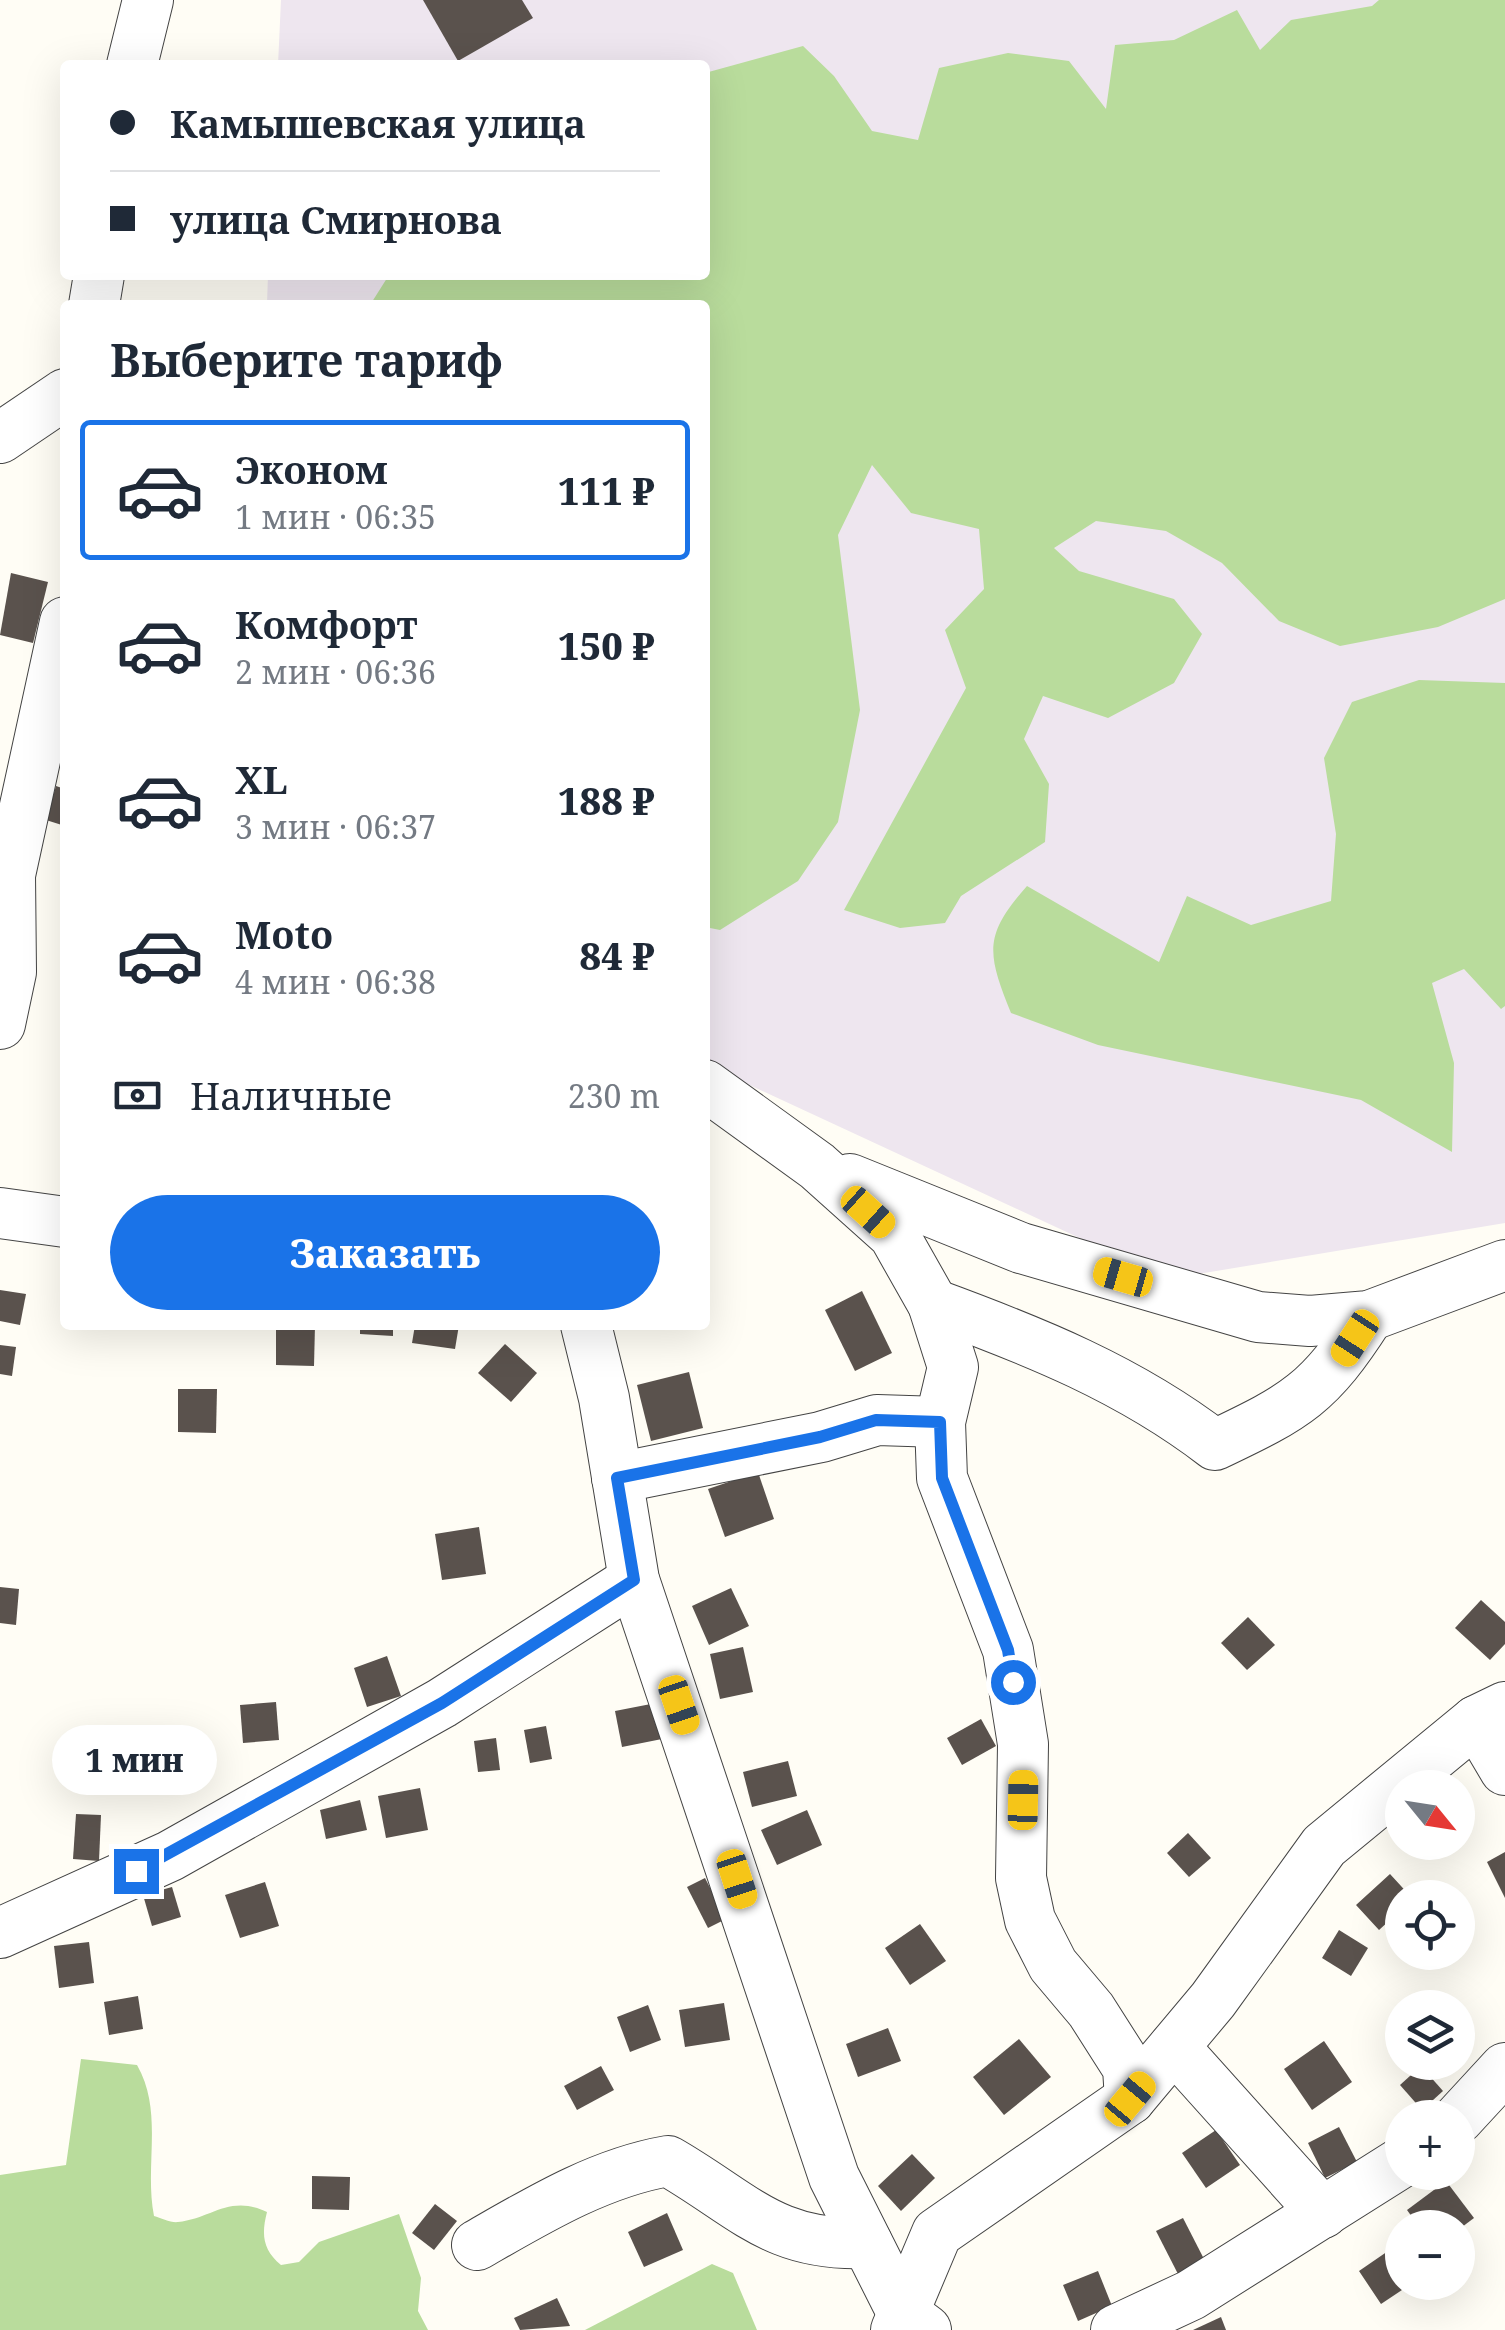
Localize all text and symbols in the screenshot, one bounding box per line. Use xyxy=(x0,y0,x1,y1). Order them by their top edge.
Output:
text: Камышевская улица xyxy=(170,97,586,149)
text: улица Смирнова xyxy=(170,193,502,245)
text: Выберите тариф xyxy=(110,329,503,390)
text: Эконом xyxy=(235,443,388,495)
icon: car xyxy=(115,445,205,535)
text: 111 ₽ xyxy=(558,464,655,516)
text: 1 мин · 06:35 xyxy=(235,495,436,538)
text: Комфорт xyxy=(235,598,418,650)
icon: car xyxy=(115,600,205,690)
text: 150 ₽ xyxy=(558,619,655,671)
text: 2 мин · 06:36 xyxy=(235,650,436,693)
text: XL xyxy=(235,753,288,805)
icon: car xyxy=(115,755,205,845)
text: 188 ₽ xyxy=(558,774,655,826)
text: 3 мин · 06:37 xyxy=(235,805,436,848)
text: Moto xyxy=(235,908,333,960)
icon: car xyxy=(115,910,205,1000)
text: 84 ₽ xyxy=(580,929,655,981)
text: 4 мин · 06:38 xyxy=(235,960,436,1003)
icon: cash xyxy=(110,1068,165,1123)
text: Наличные xyxy=(190,1069,392,1121)
text: 230 m xyxy=(568,1074,660,1117)
car xyxy=(836,1181,900,1243)
button: Заказать xyxy=(110,1195,660,1310)
car xyxy=(1090,1254,1156,1300)
car xyxy=(1326,1305,1384,1371)
route start xyxy=(991,1660,1036,1705)
car xyxy=(655,1672,703,1738)
callout: 1 мин xyxy=(54,1726,218,1796)
text: 1 мин xyxy=(85,1738,184,1781)
car xyxy=(1007,1770,1039,1830)
north arrow xyxy=(1385,1770,1475,1860)
map controls xyxy=(1385,1770,1475,2300)
car xyxy=(713,1846,761,1912)
route end xyxy=(114,1849,159,1894)
button: locate xyxy=(1385,1880,1475,1970)
button: layers xyxy=(1385,1990,1475,2080)
car xyxy=(1099,2066,1161,2132)
button: + xyxy=(1385,2100,1475,2190)
button: − xyxy=(1385,2210,1475,2300)

